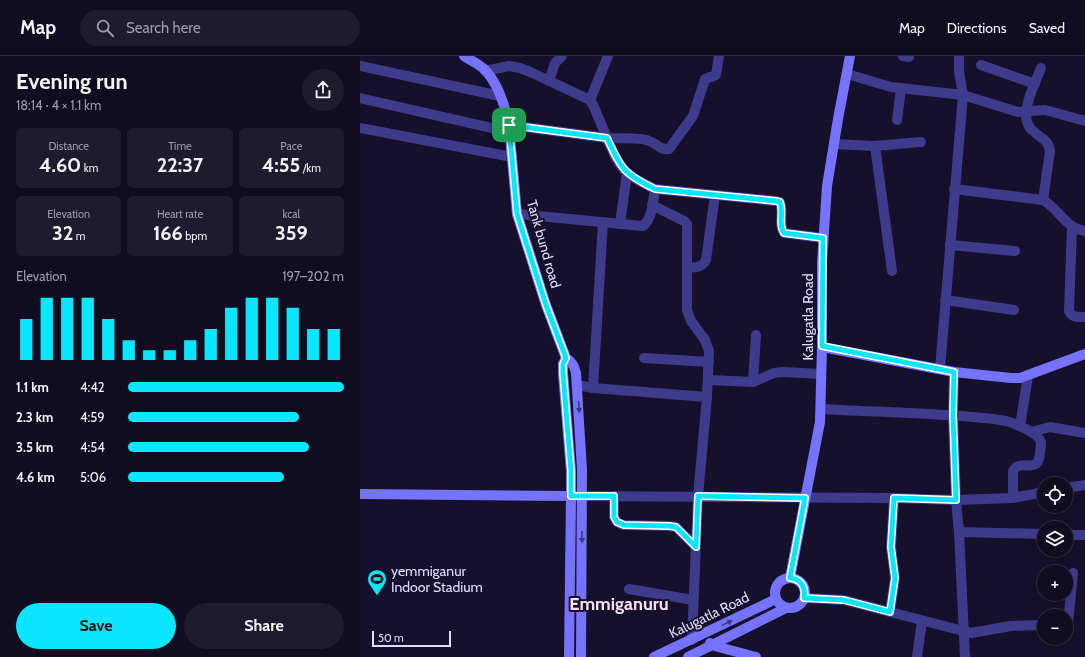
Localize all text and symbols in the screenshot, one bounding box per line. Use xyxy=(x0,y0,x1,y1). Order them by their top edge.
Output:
search box xyxy=(80,10,360,46)
text: Map xyxy=(20,16,56,39)
icon: search xyxy=(94,17,116,39)
text: Search here xyxy=(126,19,201,37)
text: Map xyxy=(899,19,925,37)
text: Directions xyxy=(947,19,1007,37)
text: Saved xyxy=(1029,19,1065,37)
text: Evening run xyxy=(16,68,128,95)
button: share xyxy=(302,69,344,111)
text: 18:14 · 4 × 1.1 km xyxy=(16,97,101,113)
pin xyxy=(492,108,526,142)
icon: arrive xyxy=(498,114,520,136)
text: Distance xyxy=(48,139,89,153)
text: Time xyxy=(168,139,192,153)
text: Pace xyxy=(280,139,302,153)
text: 4.60 xyxy=(39,153,81,177)
text: 22:37 xyxy=(157,153,203,177)
text: 4:55 xyxy=(262,153,300,177)
text: km xyxy=(81,161,98,175)
text: /km xyxy=(300,161,321,175)
street label: Tank bund road xyxy=(523,198,565,290)
text: Elevation xyxy=(47,207,90,221)
text: Heart rate xyxy=(157,207,203,221)
text: kcal xyxy=(283,207,300,221)
text: 32 xyxy=(52,221,73,245)
text: 166 xyxy=(153,221,183,245)
text: 359 xyxy=(275,221,308,245)
text: m xyxy=(73,229,85,243)
text: bpm xyxy=(183,229,207,243)
text: Elevation xyxy=(16,268,67,284)
text: 197–202 m xyxy=(282,268,344,284)
street label: Kalugatla Road xyxy=(799,273,817,361)
text: 1.1 km xyxy=(16,379,49,395)
text: 4:42 xyxy=(80,379,105,395)
one-way arrow xyxy=(575,401,582,413)
text: 2.3 km xyxy=(16,409,53,425)
text: 4:59 xyxy=(80,409,105,425)
text: 3.5 km xyxy=(16,439,53,455)
text: 4:54 xyxy=(80,439,105,455)
text: 4.6 km xyxy=(16,469,55,485)
text: 5:06 xyxy=(80,469,106,485)
map controls xyxy=(1037,477,1073,645)
button: locate xyxy=(1037,477,1073,513)
button: layers xyxy=(1037,521,1073,557)
one-way arrow xyxy=(579,531,585,544)
place label: yemmiganur Indoor Stadium xyxy=(391,562,483,596)
button: + xyxy=(1037,565,1073,601)
sports icon: yemmiganur Indoor Stadium xyxy=(366,568,388,596)
street label: Kalugatla Road xyxy=(666,588,752,642)
district label: Emmiganuru xyxy=(569,593,669,615)
button: Save xyxy=(16,603,176,649)
button: Share xyxy=(184,603,344,649)
button: − xyxy=(1037,609,1073,645)
one-way arrow xyxy=(722,620,733,626)
scale bar xyxy=(372,629,451,648)
text: 50 m xyxy=(378,631,404,645)

